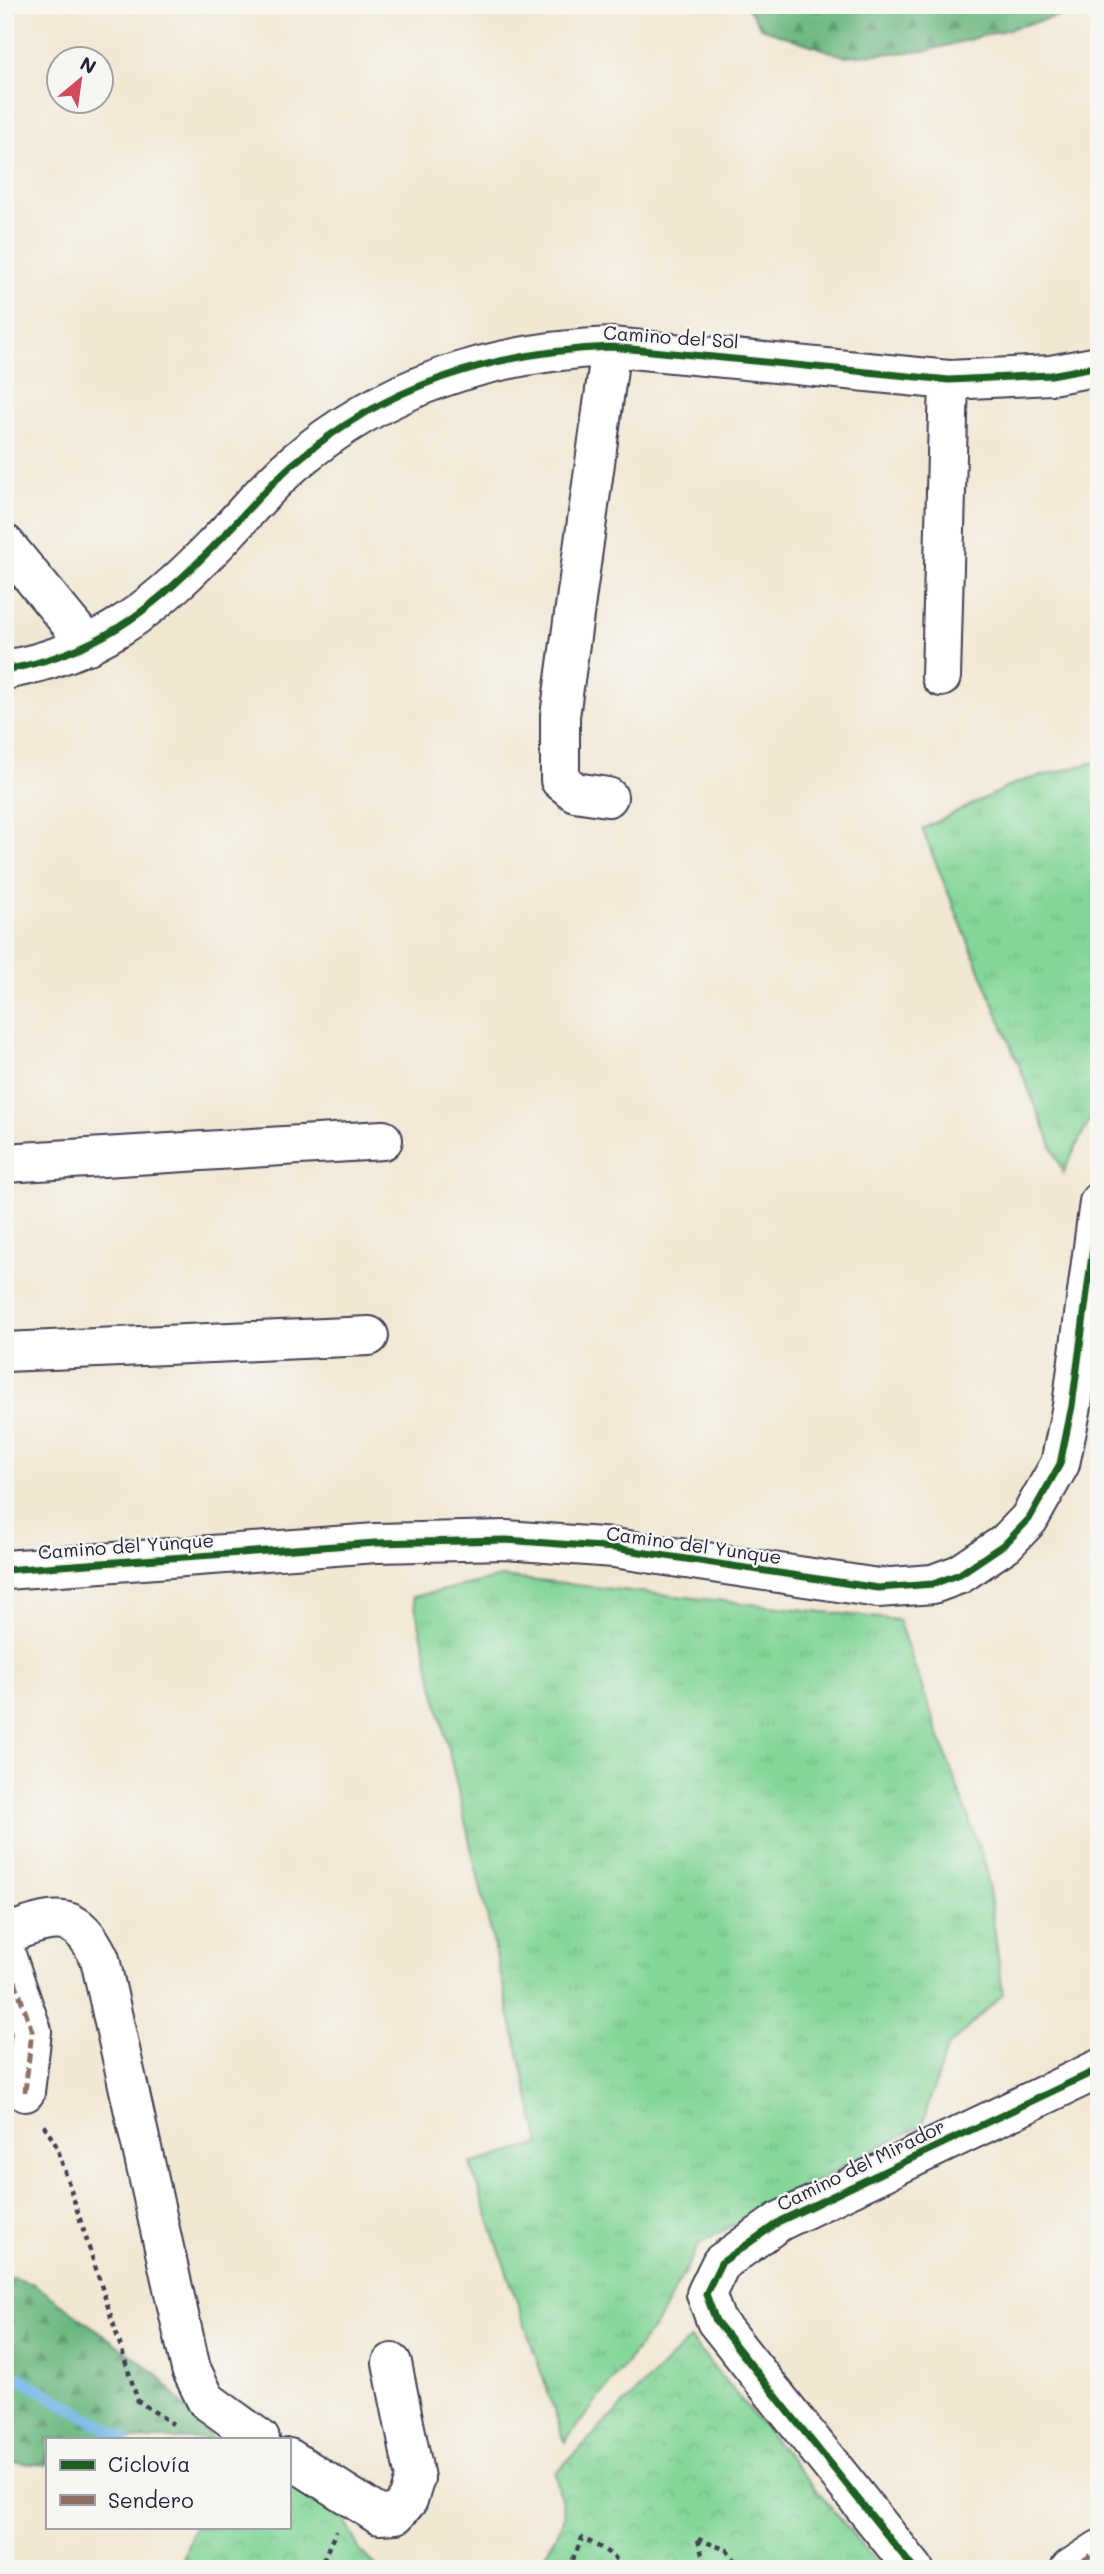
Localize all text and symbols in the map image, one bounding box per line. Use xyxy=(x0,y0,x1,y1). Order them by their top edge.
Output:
north arrow xyxy=(46,46,116,116)
text: N xyxy=(76,50,101,79)
street label: Camino del Sol xyxy=(603,319,740,354)
street label: Camino del Yunque xyxy=(605,1520,783,1569)
street label: Camino del Yunque xyxy=(37,1527,215,1564)
street label: Camino del Mirador xyxy=(773,2113,949,2216)
legend xyxy=(46,2438,290,2528)
text: Ciclovía xyxy=(108,2450,190,2477)
text: Sendero xyxy=(108,2486,194,2513)

